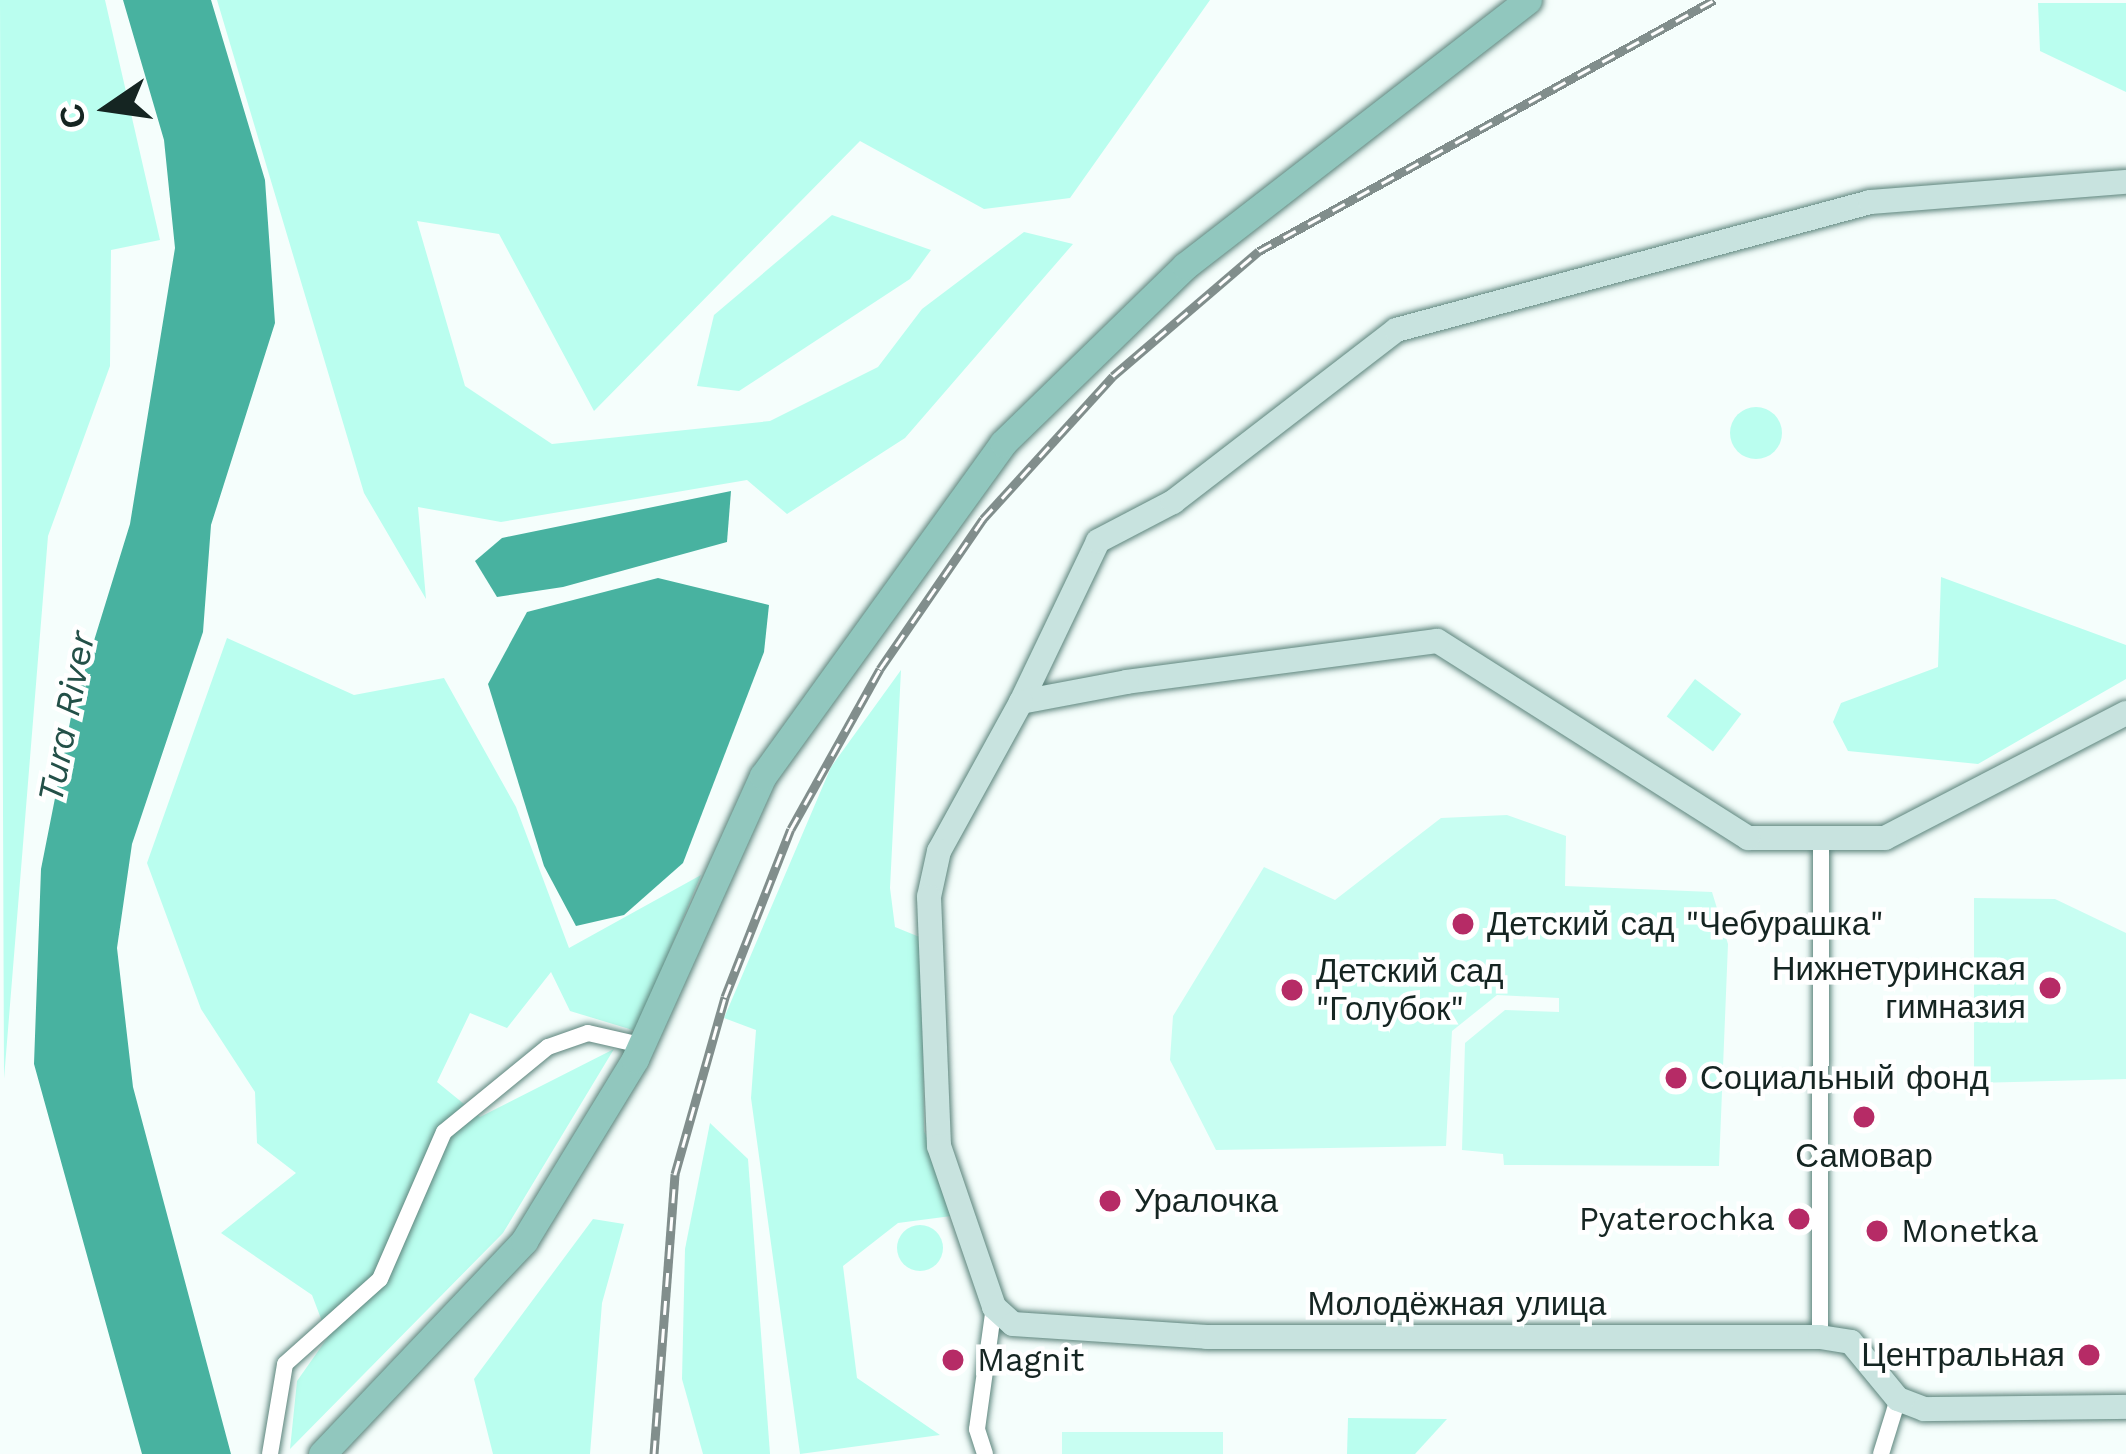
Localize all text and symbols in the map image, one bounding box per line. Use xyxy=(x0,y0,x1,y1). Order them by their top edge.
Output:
north arrow xyxy=(48,48,168,168)
text: С xyxy=(51,100,94,132)
water label: Tura River xyxy=(29,628,105,806)
place label: Детский сад "Чебурашка" xyxy=(1487,904,1883,944)
marker: Детский сад "Чебурашка" xyxy=(1450,911,1476,937)
place label: Нижнетуринская гимназия xyxy=(1772,949,2026,1027)
place label: Детский сад "Голубок" xyxy=(1316,951,1504,1029)
marker: Нижнетуринская гимназия xyxy=(2037,975,2063,1001)
marker: Детский сад "Голубок" xyxy=(1279,977,1305,1003)
place label: Социальный фонд xyxy=(1700,1058,1989,1098)
marker: Социальный фонд xyxy=(1663,1065,1689,1091)
marker: Самовар xyxy=(1851,1104,1877,1130)
place label: Самовар xyxy=(1795,1136,1933,1176)
place label: Уралочка xyxy=(1134,1181,1278,1221)
marker: Уралочка xyxy=(1097,1188,1123,1214)
place label: Pyaterochka xyxy=(1579,1199,1775,1239)
marker: Pyaterochka xyxy=(1786,1206,1812,1232)
place label: Monetka xyxy=(1901,1211,2039,1251)
marker: Monetka xyxy=(1864,1218,1890,1244)
street label: Молодёжная улица xyxy=(1308,1284,1606,1324)
place label: Центральная xyxy=(1861,1335,2065,1375)
place label: Magnit xyxy=(977,1340,1084,1380)
marker: Центральная xyxy=(2076,1342,2102,1368)
marker: Magnit xyxy=(940,1347,966,1373)

